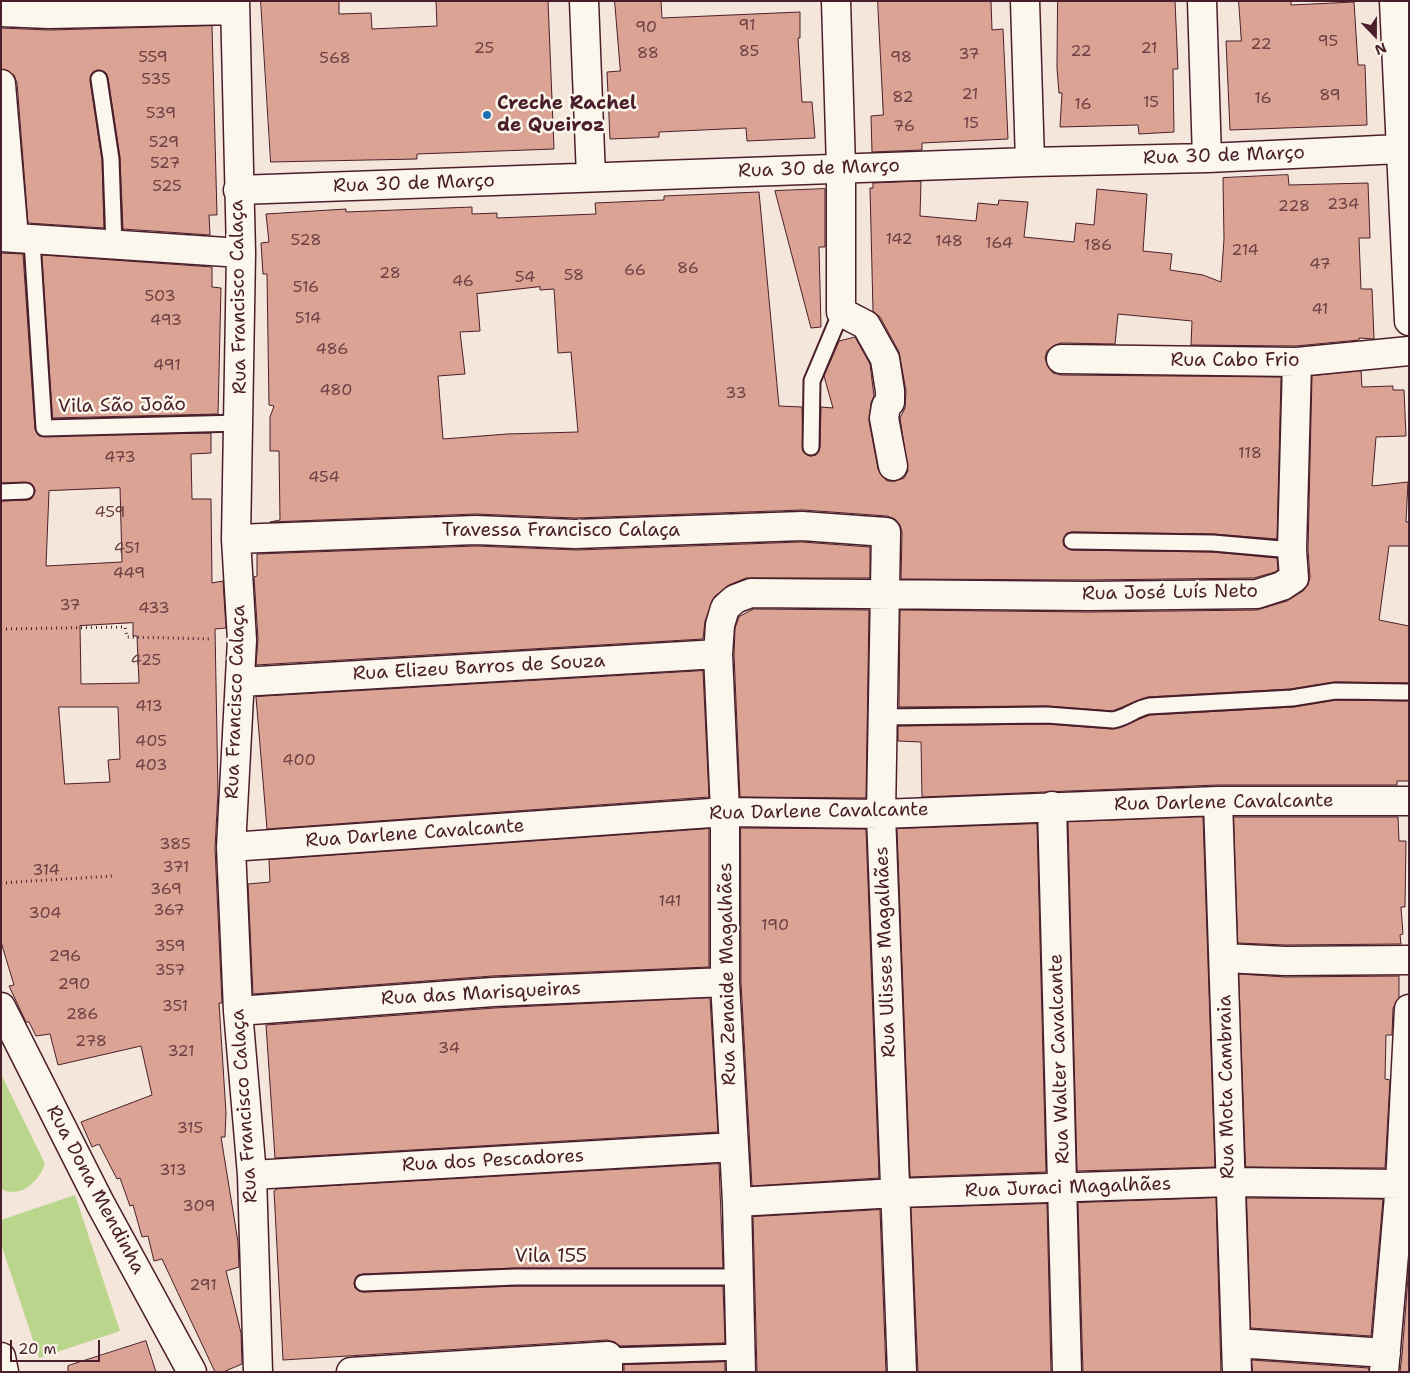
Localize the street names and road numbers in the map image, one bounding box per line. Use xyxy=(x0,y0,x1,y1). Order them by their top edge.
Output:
street label: Rua 30 de Março xyxy=(1143,142,1305,170)
street label: Rua 30 de Março xyxy=(738,155,900,183)
street label: Rua 30 de Março xyxy=(333,170,495,198)
street label: Rua Francisco Calaça xyxy=(226,200,252,394)
street label: Rua Cabo Frio xyxy=(1171,350,1299,372)
street label: Vila São João xyxy=(58,393,186,419)
street label: Travessa Francisco Calaça xyxy=(442,520,680,542)
street label: Rua José Luís Neto xyxy=(1082,580,1258,606)
street label: Rua Francisco Calaça xyxy=(221,604,251,800)
street label: Rua Elizeu Barros de Souza xyxy=(352,650,606,686)
street label: Rua Darlene Cavalcante xyxy=(1114,790,1334,816)
street label: Rua Darlene Cavalcante xyxy=(709,799,929,825)
street label: Rua Darlene Cavalcante xyxy=(305,815,525,853)
street label: Rua Ulisses Magalhães xyxy=(871,846,901,1058)
street label: Rua Zenaide Magalhães xyxy=(715,862,741,1086)
street label: Rua Walter Cavalcante xyxy=(1045,953,1075,1165)
street label: Rua das Marisqueiras xyxy=(381,977,581,1011)
street label: Rua Mota Cambraia xyxy=(1214,995,1240,1179)
street label: Rua Francisco Calaça xyxy=(227,1008,263,1204)
street label: Rua Dona Mendinha xyxy=(41,1102,149,1278)
street label: Rua dos Pescadores xyxy=(401,1145,585,1177)
street label: Rua Juraci Magalhães xyxy=(964,1173,1172,1203)
street label: Vila 155 xyxy=(515,1246,587,1268)

